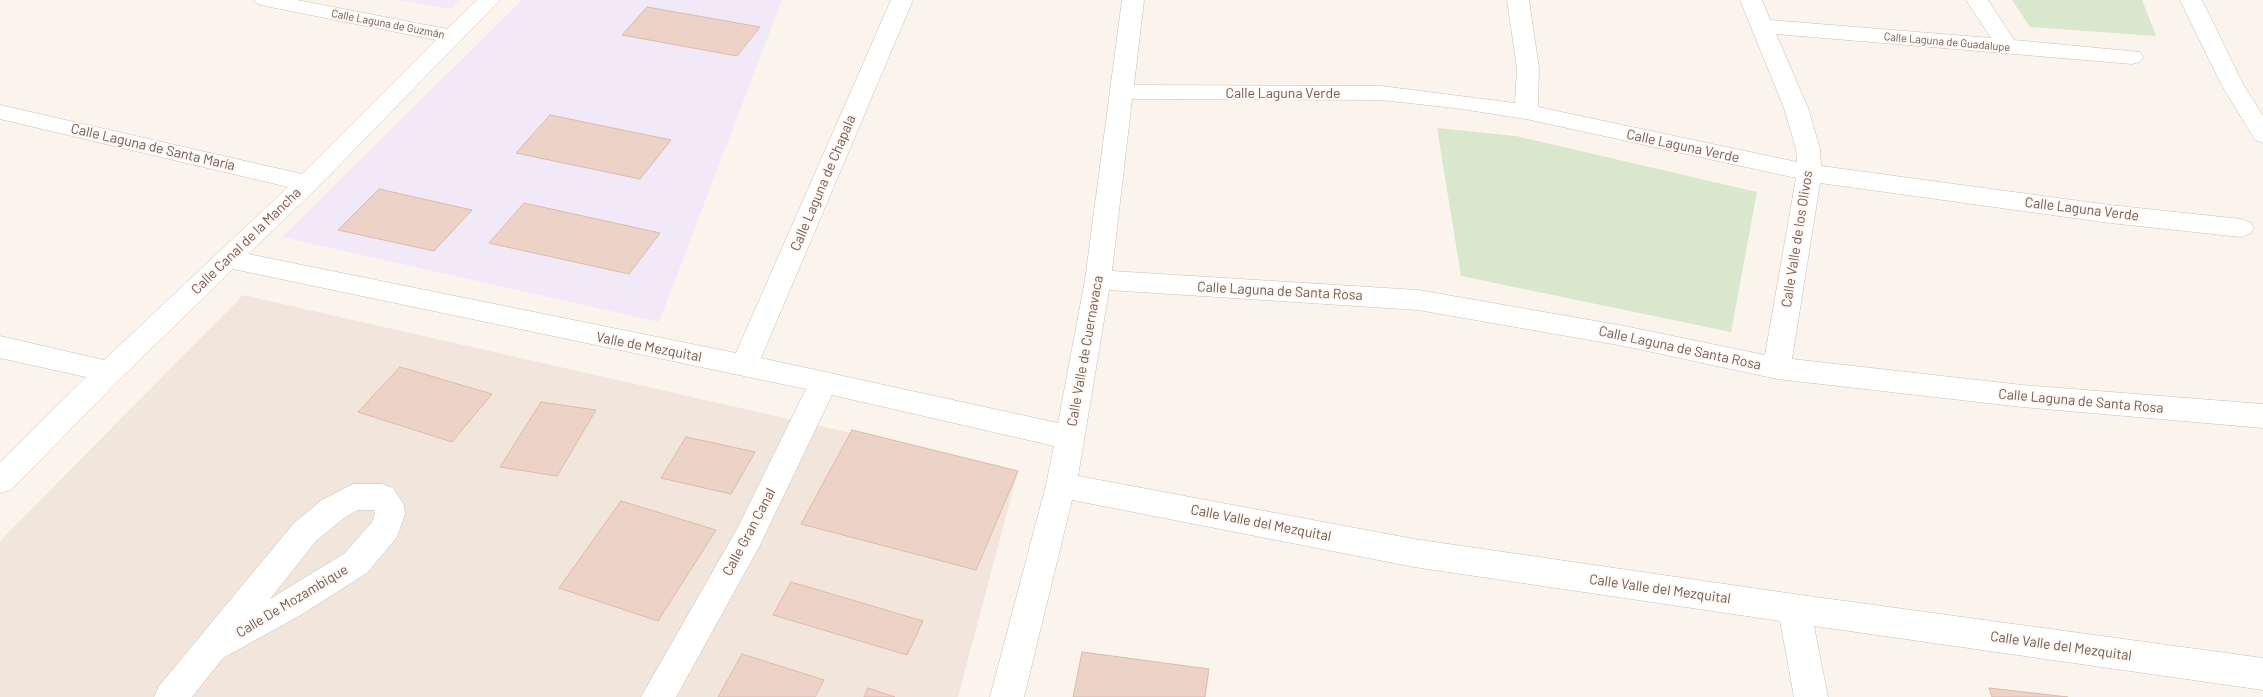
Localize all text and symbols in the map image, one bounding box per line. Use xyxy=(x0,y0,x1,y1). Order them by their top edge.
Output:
street label: Calle Laguna de Guzmán xyxy=(330,7,446,41)
street label: Calle Laguna de Guadalupe xyxy=(1883,30,2011,54)
street label: Calle Laguna Verde xyxy=(1225,85,1341,101)
street label: Calle Laguna de Chapala xyxy=(787,112,859,254)
street label: Calle Laguna de Santa María xyxy=(69,120,237,174)
street label: Calle Laguna Verde xyxy=(1625,126,1741,166)
street label: Calle Valle de los Olivos xyxy=(1778,169,1816,309)
street label: Calle Canal de la Mancha xyxy=(188,184,304,298)
street label: Calle Laguna Verde xyxy=(2024,194,2140,224)
street label: Calle Valle de Cuernavaca xyxy=(1063,274,1107,428)
street label: Calle Laguna de Santa Rosa xyxy=(1197,278,1363,304)
street label: Calle Laguna de Santa Rosa xyxy=(1597,323,1763,373)
street label: Valle de Mezquital xyxy=(595,329,703,365)
street label: Calle Laguna de Santa Rosa xyxy=(1998,385,2164,417)
street label: Calle Gran Canal xyxy=(719,485,779,579)
street label: Calle Valle del Mezquital xyxy=(1189,501,1333,545)
street label: Calle De Mozambique xyxy=(233,561,351,641)
street label: Calle Valle del Mezquital xyxy=(1588,571,1732,607)
street label: Calle Valle del Mezquital xyxy=(1989,628,2133,664)

